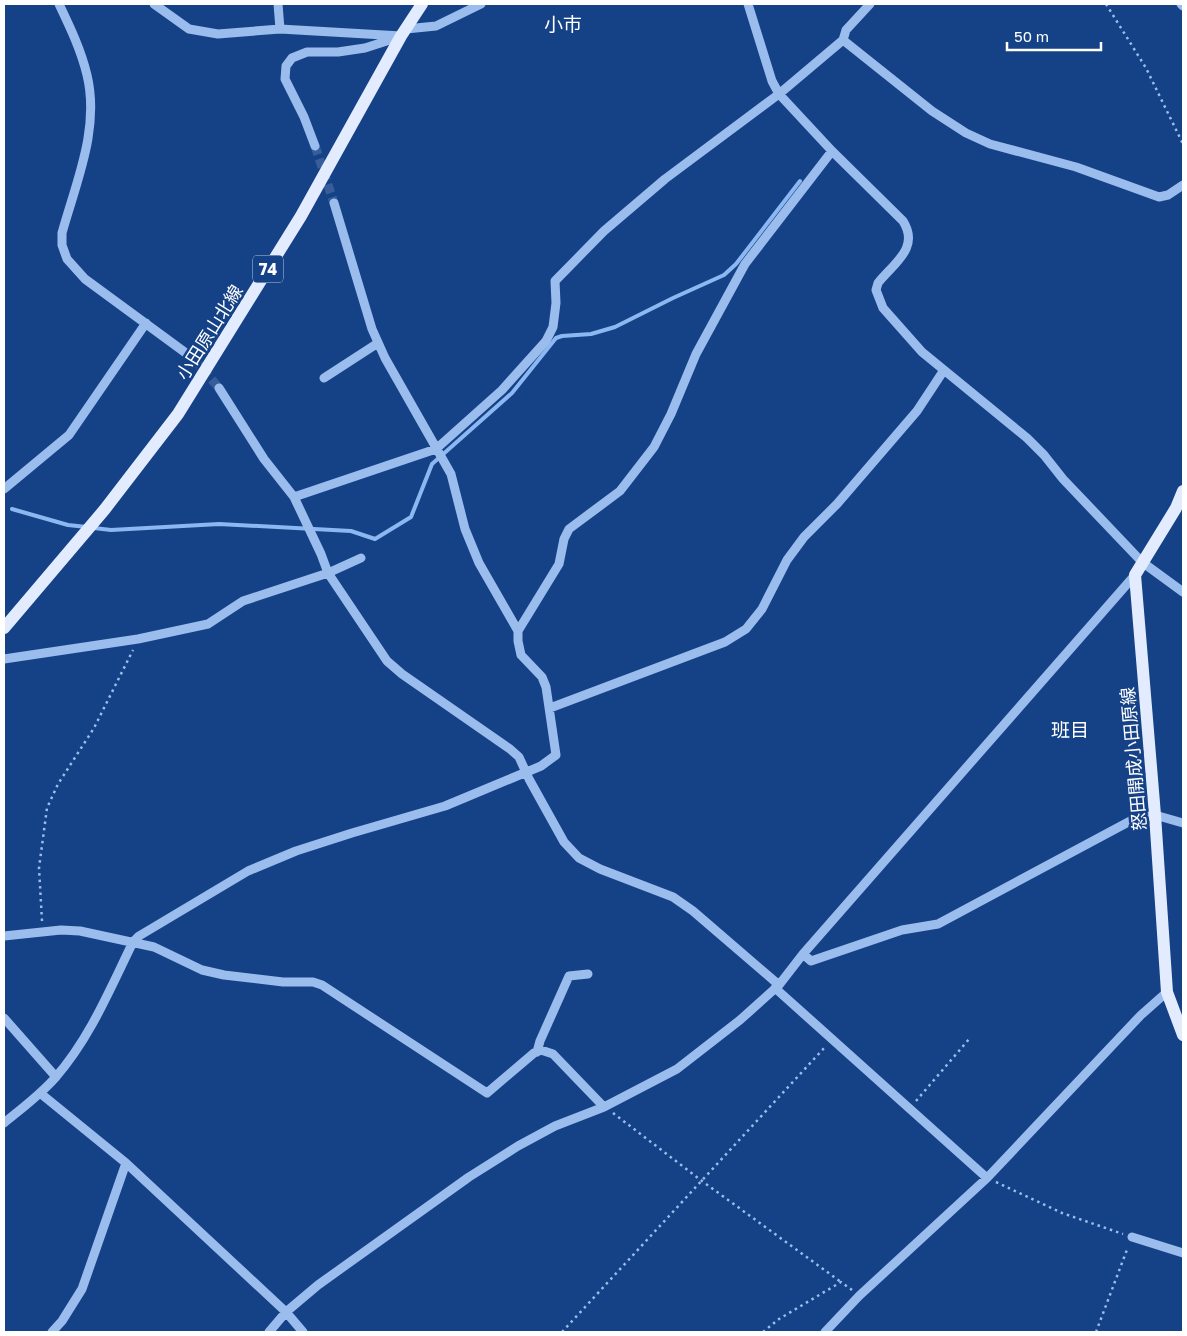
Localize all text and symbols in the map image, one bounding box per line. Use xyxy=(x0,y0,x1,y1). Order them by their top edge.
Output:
district label: 小市 xyxy=(544,12,582,35)
scale bar xyxy=(1007,20,1101,52)
text: 50 m xyxy=(1014,27,1049,45)
road number: 74 xyxy=(253,255,283,282)
street label: 小田原山北線 xyxy=(171,280,247,384)
street label: 怒田開成小田原線 xyxy=(1116,686,1150,832)
district label: 班目 xyxy=(1051,718,1089,741)

